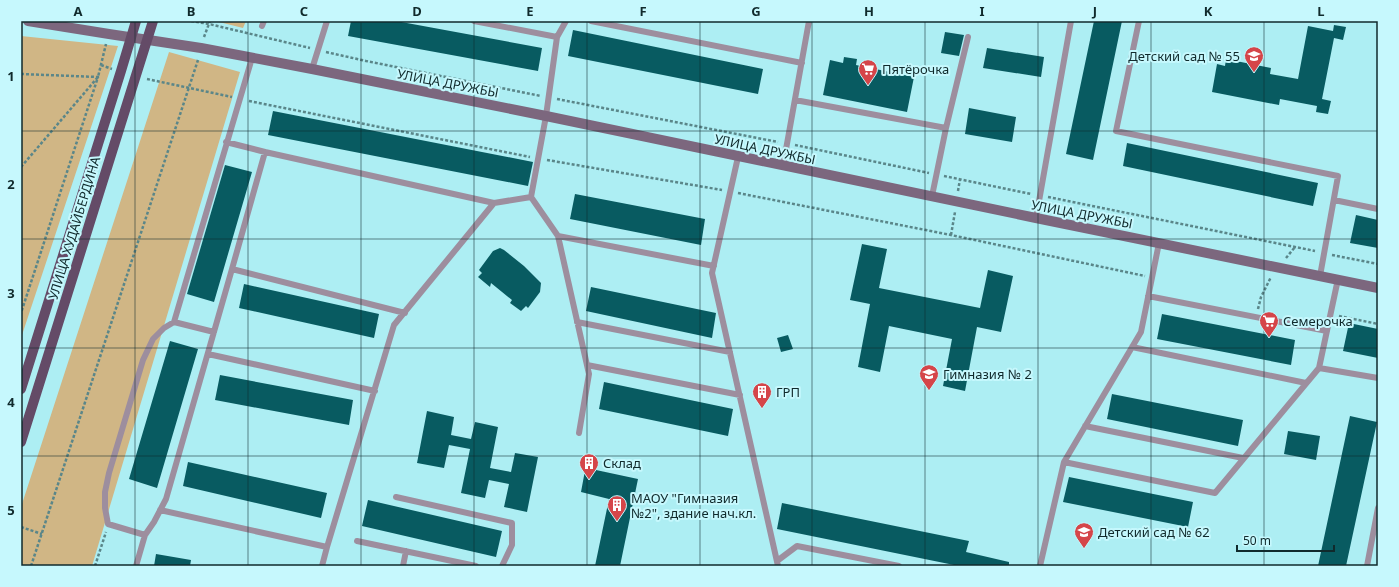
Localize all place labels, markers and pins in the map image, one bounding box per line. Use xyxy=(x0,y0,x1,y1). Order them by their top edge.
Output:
school or university icon: Детский сад № 55 xyxy=(1243,45,1265,73)
place label: Детский сад № 55 xyxy=(1128,47,1240,65)
supermarket icon: Пятёрочка xyxy=(857,58,879,86)
place label: Пятёрочка xyxy=(882,60,949,78)
supermarket icon: Семерочка xyxy=(1258,310,1280,338)
place label: Семерочка xyxy=(1283,312,1353,330)
school or university icon: Гимназия № 2 xyxy=(918,363,940,391)
place label: Гимназия № 2 xyxy=(943,365,1032,383)
building icon: ГРП xyxy=(751,381,773,409)
place label: ГРП xyxy=(776,383,800,401)
building icon: Склад xyxy=(578,452,600,480)
place label: Склад xyxy=(603,454,641,472)
place label: МАОУ "Гимназия №2", здание нач.кл. xyxy=(631,489,756,522)
building icon: МАОУ "Гимназия №2", здание нач.кл. xyxy=(606,494,628,522)
school or university icon: Детский сад № 62 xyxy=(1073,521,1095,549)
place label: Детский сад № 62 xyxy=(1098,523,1210,541)

